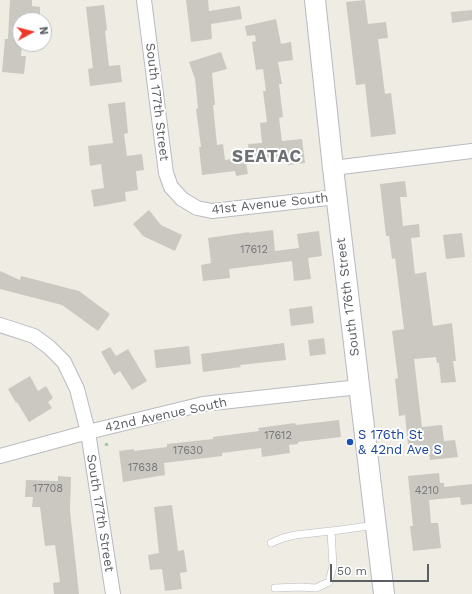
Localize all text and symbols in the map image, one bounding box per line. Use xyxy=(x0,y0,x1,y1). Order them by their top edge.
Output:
north arrow xyxy=(12,12,52,52)
text: N xyxy=(36,26,50,35)
street label: South 177th Street xyxy=(142,42,172,162)
district label: SEATAC xyxy=(232,147,302,167)
street label: 41st Avenue South xyxy=(211,190,329,218)
street label: South 176th Street xyxy=(333,237,363,357)
house number: 17612 xyxy=(240,243,268,257)
street label: 42nd Avenue South xyxy=(104,394,228,436)
place label: S 176th St & 42nd Ave S xyxy=(358,427,442,458)
house number: 17612 xyxy=(264,429,292,443)
marker: S 176th St & 42nd Ave S xyxy=(345,437,355,447)
house number: 17630 xyxy=(173,444,203,458)
street label: South 177th Street xyxy=(83,453,117,573)
house number: 17638 xyxy=(128,461,158,475)
house number: 17708 xyxy=(33,482,63,496)
house number: 4210 xyxy=(415,484,439,498)
scale bar xyxy=(332,556,431,582)
text: 50 m xyxy=(337,564,367,578)

